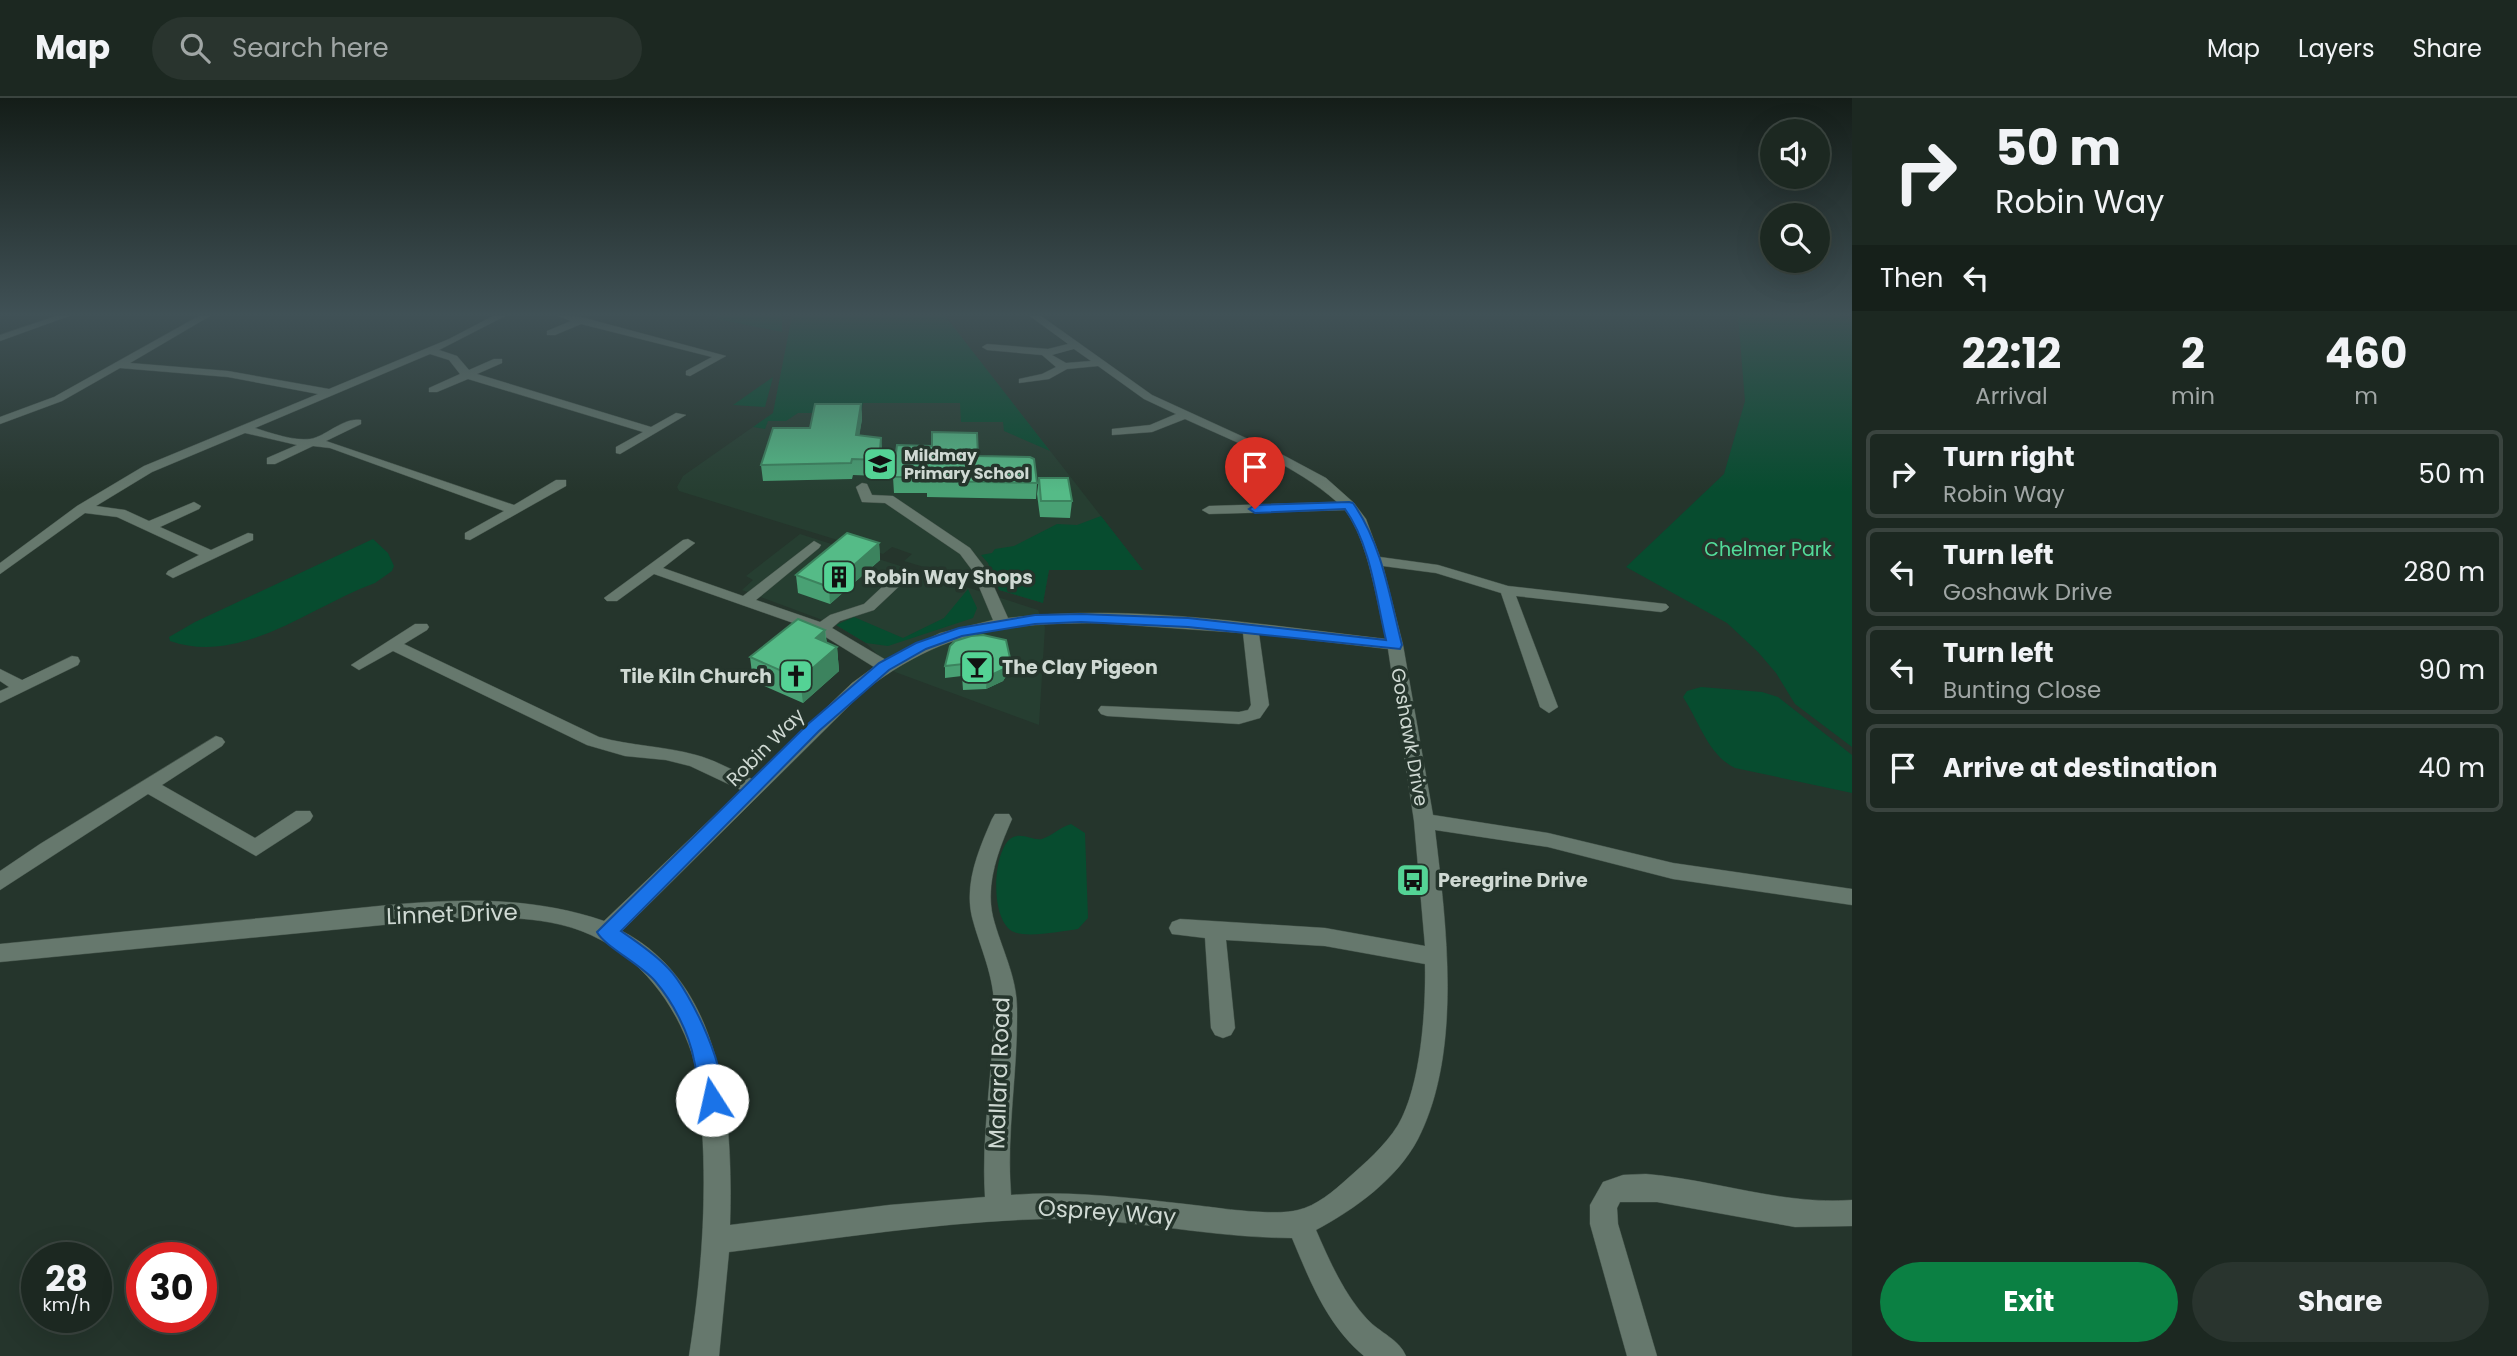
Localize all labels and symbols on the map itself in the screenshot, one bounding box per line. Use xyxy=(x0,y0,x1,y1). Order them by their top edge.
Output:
pin xyxy=(1225,437,1285,509)
place label: Mildmay Primary School xyxy=(904,444,1029,485)
school or university icon: Mildmay Primary School xyxy=(861,445,899,483)
park label: Chelmer Park xyxy=(1704,536,1832,563)
building icon: Robin Way Shops xyxy=(820,558,858,596)
place label: Robin Way Shops xyxy=(864,564,1033,591)
bar icon: The Clay Pigeon xyxy=(958,648,996,686)
place label: The Clay Pigeon xyxy=(1002,654,1158,681)
church icon: Tile Kiln Church xyxy=(777,657,815,695)
place label: Tile Kiln Church xyxy=(620,663,772,690)
street label: Goshawk Drive xyxy=(1384,666,1435,808)
street label: Robin Way xyxy=(720,702,811,792)
bus stop icon: Peregrine Drive xyxy=(1394,861,1432,899)
place label: Peregrine Drive xyxy=(1438,867,1588,894)
street label: Linnet Drive xyxy=(386,896,518,932)
street label: Mallard Road xyxy=(980,996,1018,1150)
position arrow xyxy=(675,1063,749,1137)
street label: Osprey Way xyxy=(1037,1191,1177,1233)
speed limit sign: 30 xyxy=(126,1242,217,1333)

